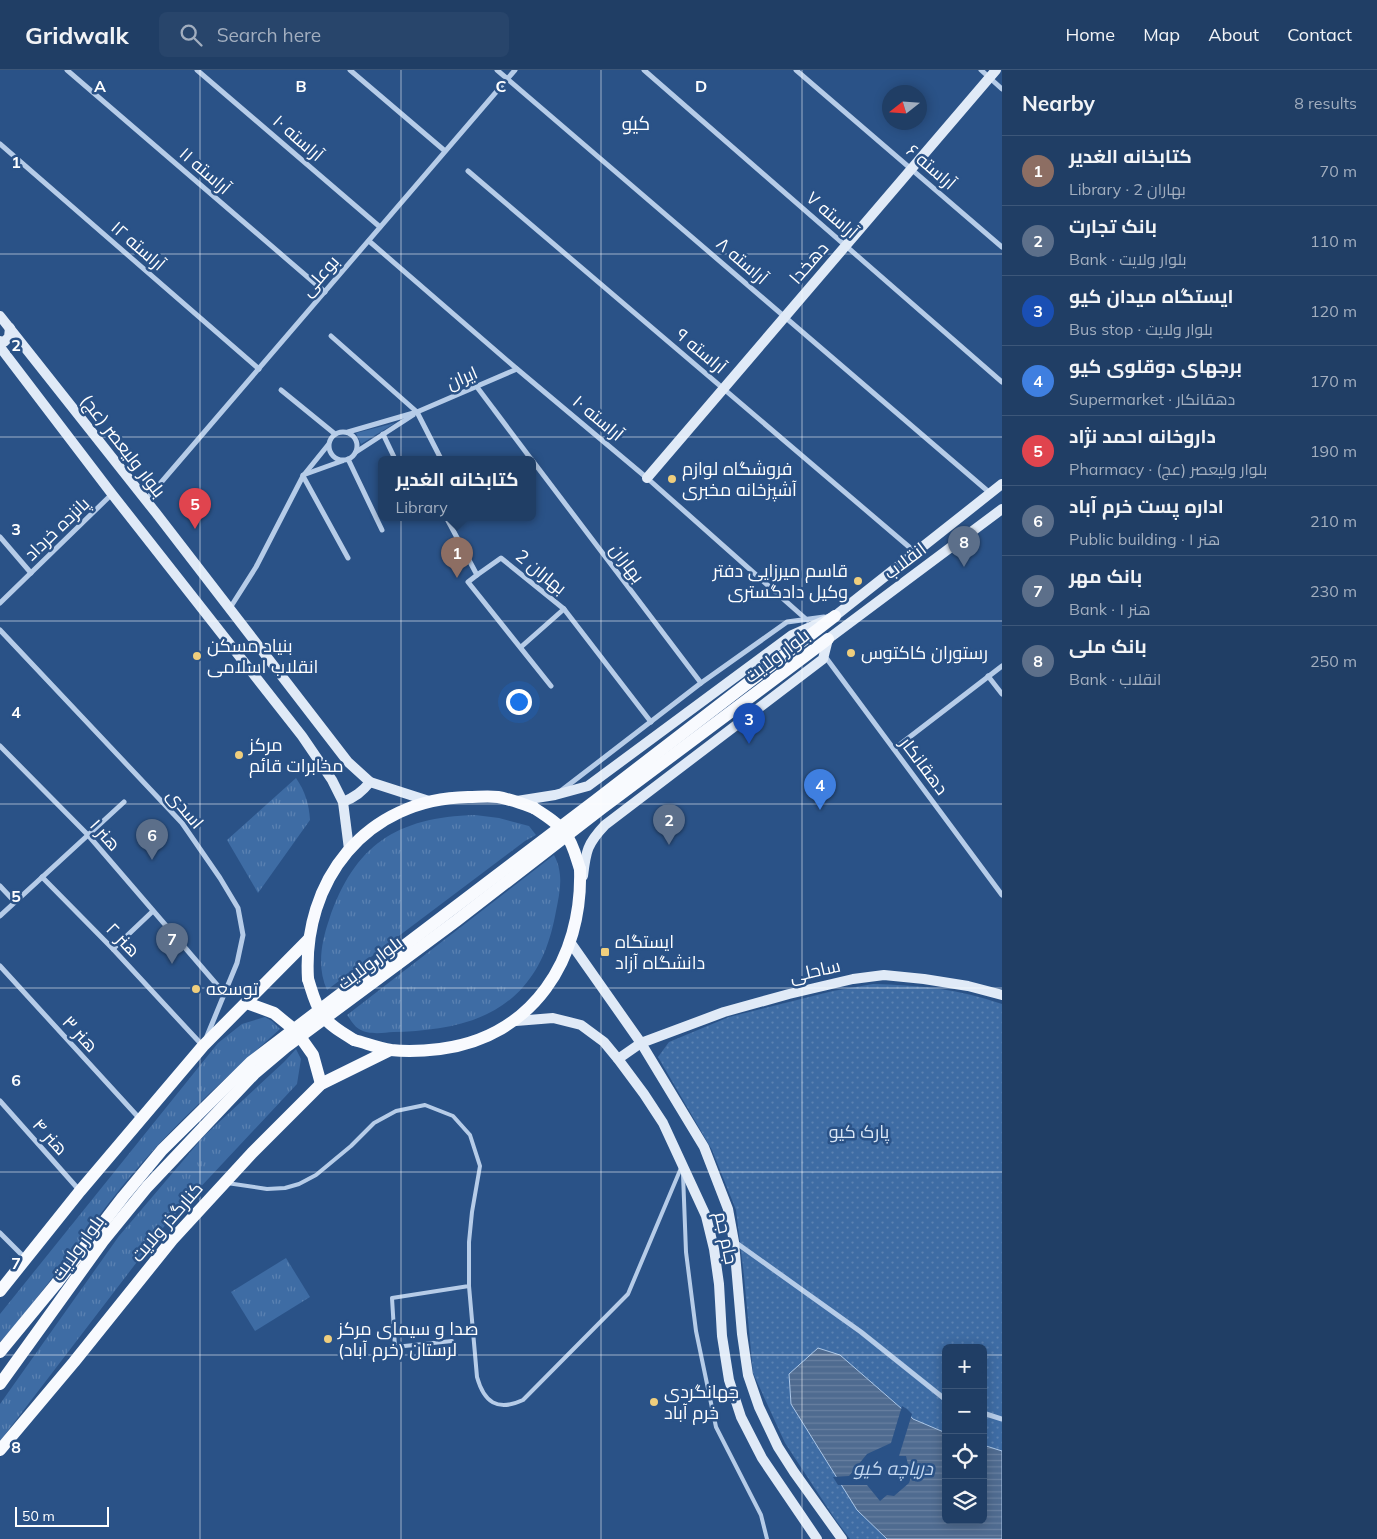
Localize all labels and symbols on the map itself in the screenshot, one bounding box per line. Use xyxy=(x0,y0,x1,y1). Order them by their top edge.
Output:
text: A xyxy=(94,76,106,96)
text: B xyxy=(295,76,307,96)
text: C xyxy=(496,76,507,96)
text: D xyxy=(695,76,707,96)
north arrow xyxy=(882,85,927,130)
street label: آراسته ۱۰ xyxy=(268,109,329,166)
district label: کیو xyxy=(622,111,650,135)
street label: آراسته ۶ xyxy=(902,139,961,195)
street label: آراسته ۱۱ xyxy=(175,142,236,199)
text: 1 xyxy=(11,152,21,172)
street label: آراسته ۷ xyxy=(802,186,863,243)
street label: ۱۲ آراسته xyxy=(106,216,170,276)
street label: آراسته ۸ xyxy=(712,232,773,289)
street label: دهخدا xyxy=(784,237,833,288)
street label: بوعلی xyxy=(295,250,344,301)
street label: آراسته ۹ xyxy=(671,323,731,379)
text: 2 xyxy=(11,335,21,355)
street label: ایران xyxy=(443,361,481,394)
street label: بلوار ولیعصر (عج) xyxy=(75,389,171,503)
street label: آراسته ۱۰ xyxy=(568,390,629,446)
place label: فروشگاه لوازم آشپزخانه مخبری xyxy=(682,457,797,502)
marker: فروشگاه لوازم آشپزخانه مخبری xyxy=(666,473,678,485)
pin: 5 xyxy=(179,488,211,529)
street label: پانزده خرداد xyxy=(19,492,95,566)
text: 3 xyxy=(11,519,21,539)
pin: 8 xyxy=(948,526,980,567)
pin: 1 xyxy=(441,537,473,578)
street label: انقلاب xyxy=(879,537,931,584)
street label: بهاران xyxy=(605,538,650,587)
street label: بهاران 2 xyxy=(511,544,572,599)
place label: قاسم میرزایی دفتر وکیل دادگستری xyxy=(712,559,848,603)
marker: قاسم میرزایی دفتر وکیل دادگستری xyxy=(852,575,864,587)
street label: بلوار ولایت xyxy=(739,624,814,688)
place label: بنیاد مسکن انقلاب اسلامی xyxy=(207,634,318,678)
place label: رستوران کاکتوس xyxy=(861,641,988,664)
marker: رستوران کاکتوس xyxy=(845,647,857,659)
marker: بنیاد مسکن انقلاب اسلامی xyxy=(191,650,203,662)
your location xyxy=(506,689,532,715)
text: 4 xyxy=(11,702,21,722)
pin: 3 xyxy=(733,703,765,744)
street label: دهقانکار xyxy=(895,731,954,799)
place label: مرکز مخابرات قائم xyxy=(248,733,344,778)
marker: مرکز مخابرات قائم xyxy=(233,749,245,761)
pin: 4 xyxy=(804,769,836,810)
street label: اسدی xyxy=(162,784,209,833)
pin: 2 xyxy=(653,804,685,845)
street label: هنر ۱ xyxy=(85,814,126,855)
pin: 6 xyxy=(136,819,168,860)
text: 5 xyxy=(11,886,21,906)
street label: هنر ۲ xyxy=(101,918,145,962)
pin: 7 xyxy=(156,923,188,964)
place label: ایستگاه دانشگاه آزاد xyxy=(615,930,705,974)
street label: بلوار ولایت xyxy=(332,931,407,995)
marker: ایستگاه دانشگاه آزاد xyxy=(599,946,611,958)
street label: ساحلی xyxy=(787,954,843,988)
place label: توسعه xyxy=(206,977,258,1000)
marker: توسعه xyxy=(190,983,202,995)
street label: هنر ۳ xyxy=(58,1010,103,1057)
text: 6 xyxy=(11,1070,21,1090)
street label: هنر ۴ xyxy=(28,1113,73,1160)
park label: پارک کیو xyxy=(829,1120,889,1144)
street label: کنارگذر ولایت xyxy=(126,1177,208,1266)
street label: بلوار ولایت xyxy=(46,1210,109,1285)
street label: جام جم xyxy=(709,1210,743,1266)
text: 7 xyxy=(11,1253,21,1273)
place label: صدا و سیمای مرکز لرستان (خرم آباد) xyxy=(337,1317,479,1362)
marker: صدا و سیمای مرکز لرستان (خرم آباد) xyxy=(322,1333,334,1345)
place label: جهانگردى خرم آباد xyxy=(664,1380,739,1425)
marker: جهانگردى خرم آباد xyxy=(648,1396,660,1408)
text: 8 xyxy=(11,1437,21,1457)
water label: دریاچه کیو xyxy=(853,1456,934,1481)
scale bar xyxy=(15,1504,109,1527)

